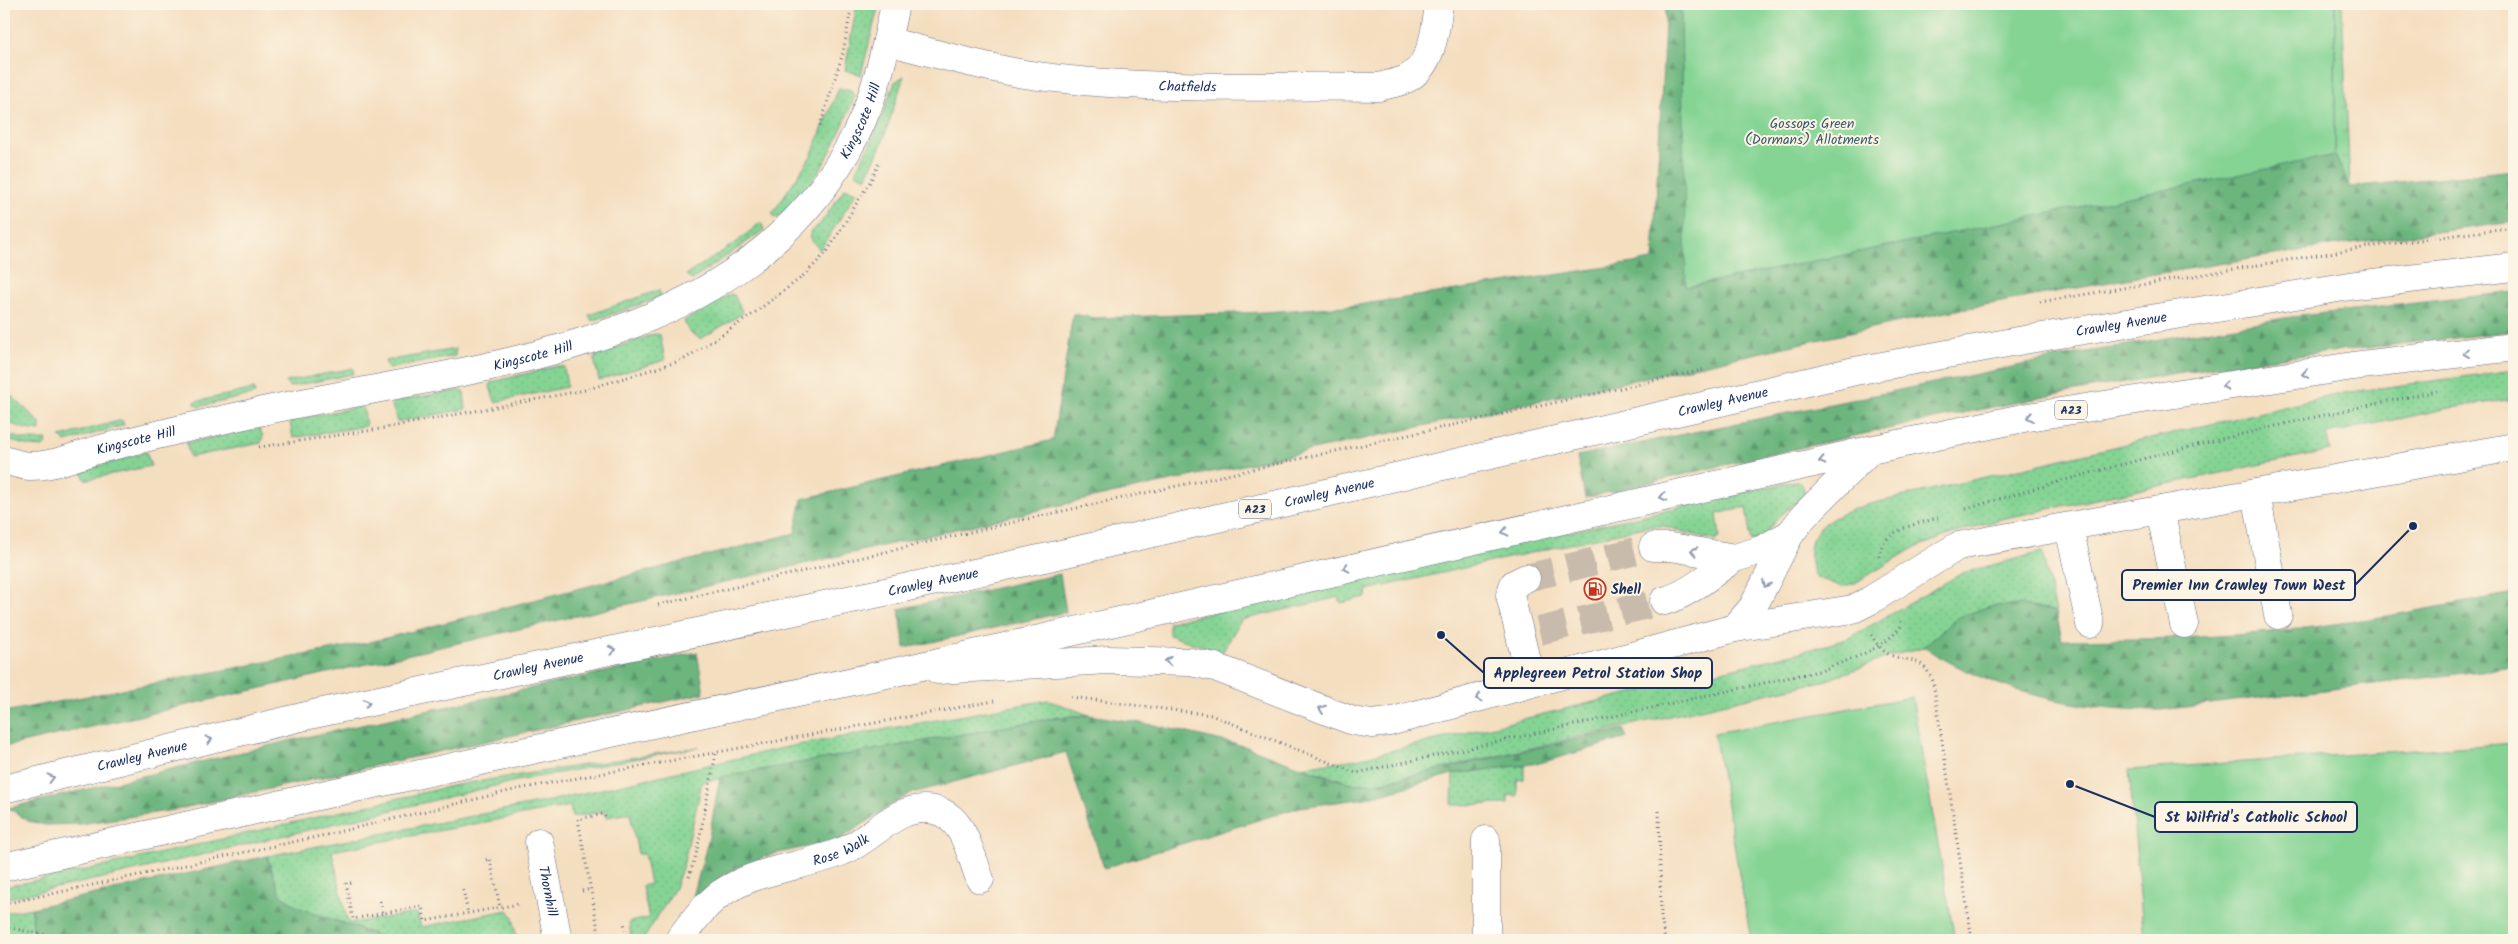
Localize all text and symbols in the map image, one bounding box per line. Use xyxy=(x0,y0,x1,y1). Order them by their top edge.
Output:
street label: Chatfields xyxy=(1158,76,1217,99)
street label: Kingscote Hill xyxy=(835,80,887,163)
park label: Gossops Green (Dormans) Allotments xyxy=(1745,113,1879,151)
street label: Crawley Avenue xyxy=(2074,306,2169,343)
street label: Kingscote Hill xyxy=(491,335,576,377)
one-way arrow xyxy=(2462,347,2470,358)
one-way arrow xyxy=(2300,368,2308,379)
street label: Crawley Avenue xyxy=(1676,381,1771,424)
one-way arrow xyxy=(2221,381,2230,391)
road number: A23 xyxy=(2055,400,2087,420)
one-way arrow xyxy=(2026,411,2035,421)
street label: Kingscote Hill xyxy=(94,421,179,462)
one-way arrow xyxy=(1818,455,1826,466)
street label: Crawley Avenue xyxy=(1282,472,1377,514)
one-way arrow xyxy=(1659,491,1668,501)
road number: A23 xyxy=(1239,499,1271,518)
one-way arrow xyxy=(1500,526,1509,537)
one-way arrow xyxy=(1690,546,1699,556)
street label: Crawley Avenue xyxy=(886,562,981,603)
one-way arrow xyxy=(1342,562,1351,573)
callout: Premier Inn Crawley Town West xyxy=(2122,570,2355,600)
text: Premier Inn Crawley Town West xyxy=(2132,574,2346,598)
fuel station icon: Shell xyxy=(1583,577,1607,601)
place label: Shell xyxy=(1611,579,1641,601)
one-way arrow xyxy=(1761,579,1772,588)
one-way arrow xyxy=(607,645,616,656)
street label: Crawley Avenue xyxy=(491,647,586,688)
one-way arrow xyxy=(1164,655,1172,666)
callout: Applegreen Petrol Station Shop xyxy=(1484,658,1712,688)
text: Applegreen Petrol Station Shop xyxy=(1494,662,1702,686)
one-way arrow xyxy=(1475,692,1483,702)
one-way arrow xyxy=(363,698,372,709)
one-way arrow xyxy=(1318,705,1327,715)
street label: Crawley Avenue xyxy=(95,735,190,778)
one-way arrow xyxy=(205,735,214,746)
one-way arrow xyxy=(47,773,56,784)
callout: St Wilfrid's Catholic School xyxy=(2155,802,2357,832)
text: St Wilfrid's Catholic School xyxy=(2165,806,2347,830)
street label: Rose Walk xyxy=(810,828,875,873)
street label: Thornhill xyxy=(532,864,563,919)

